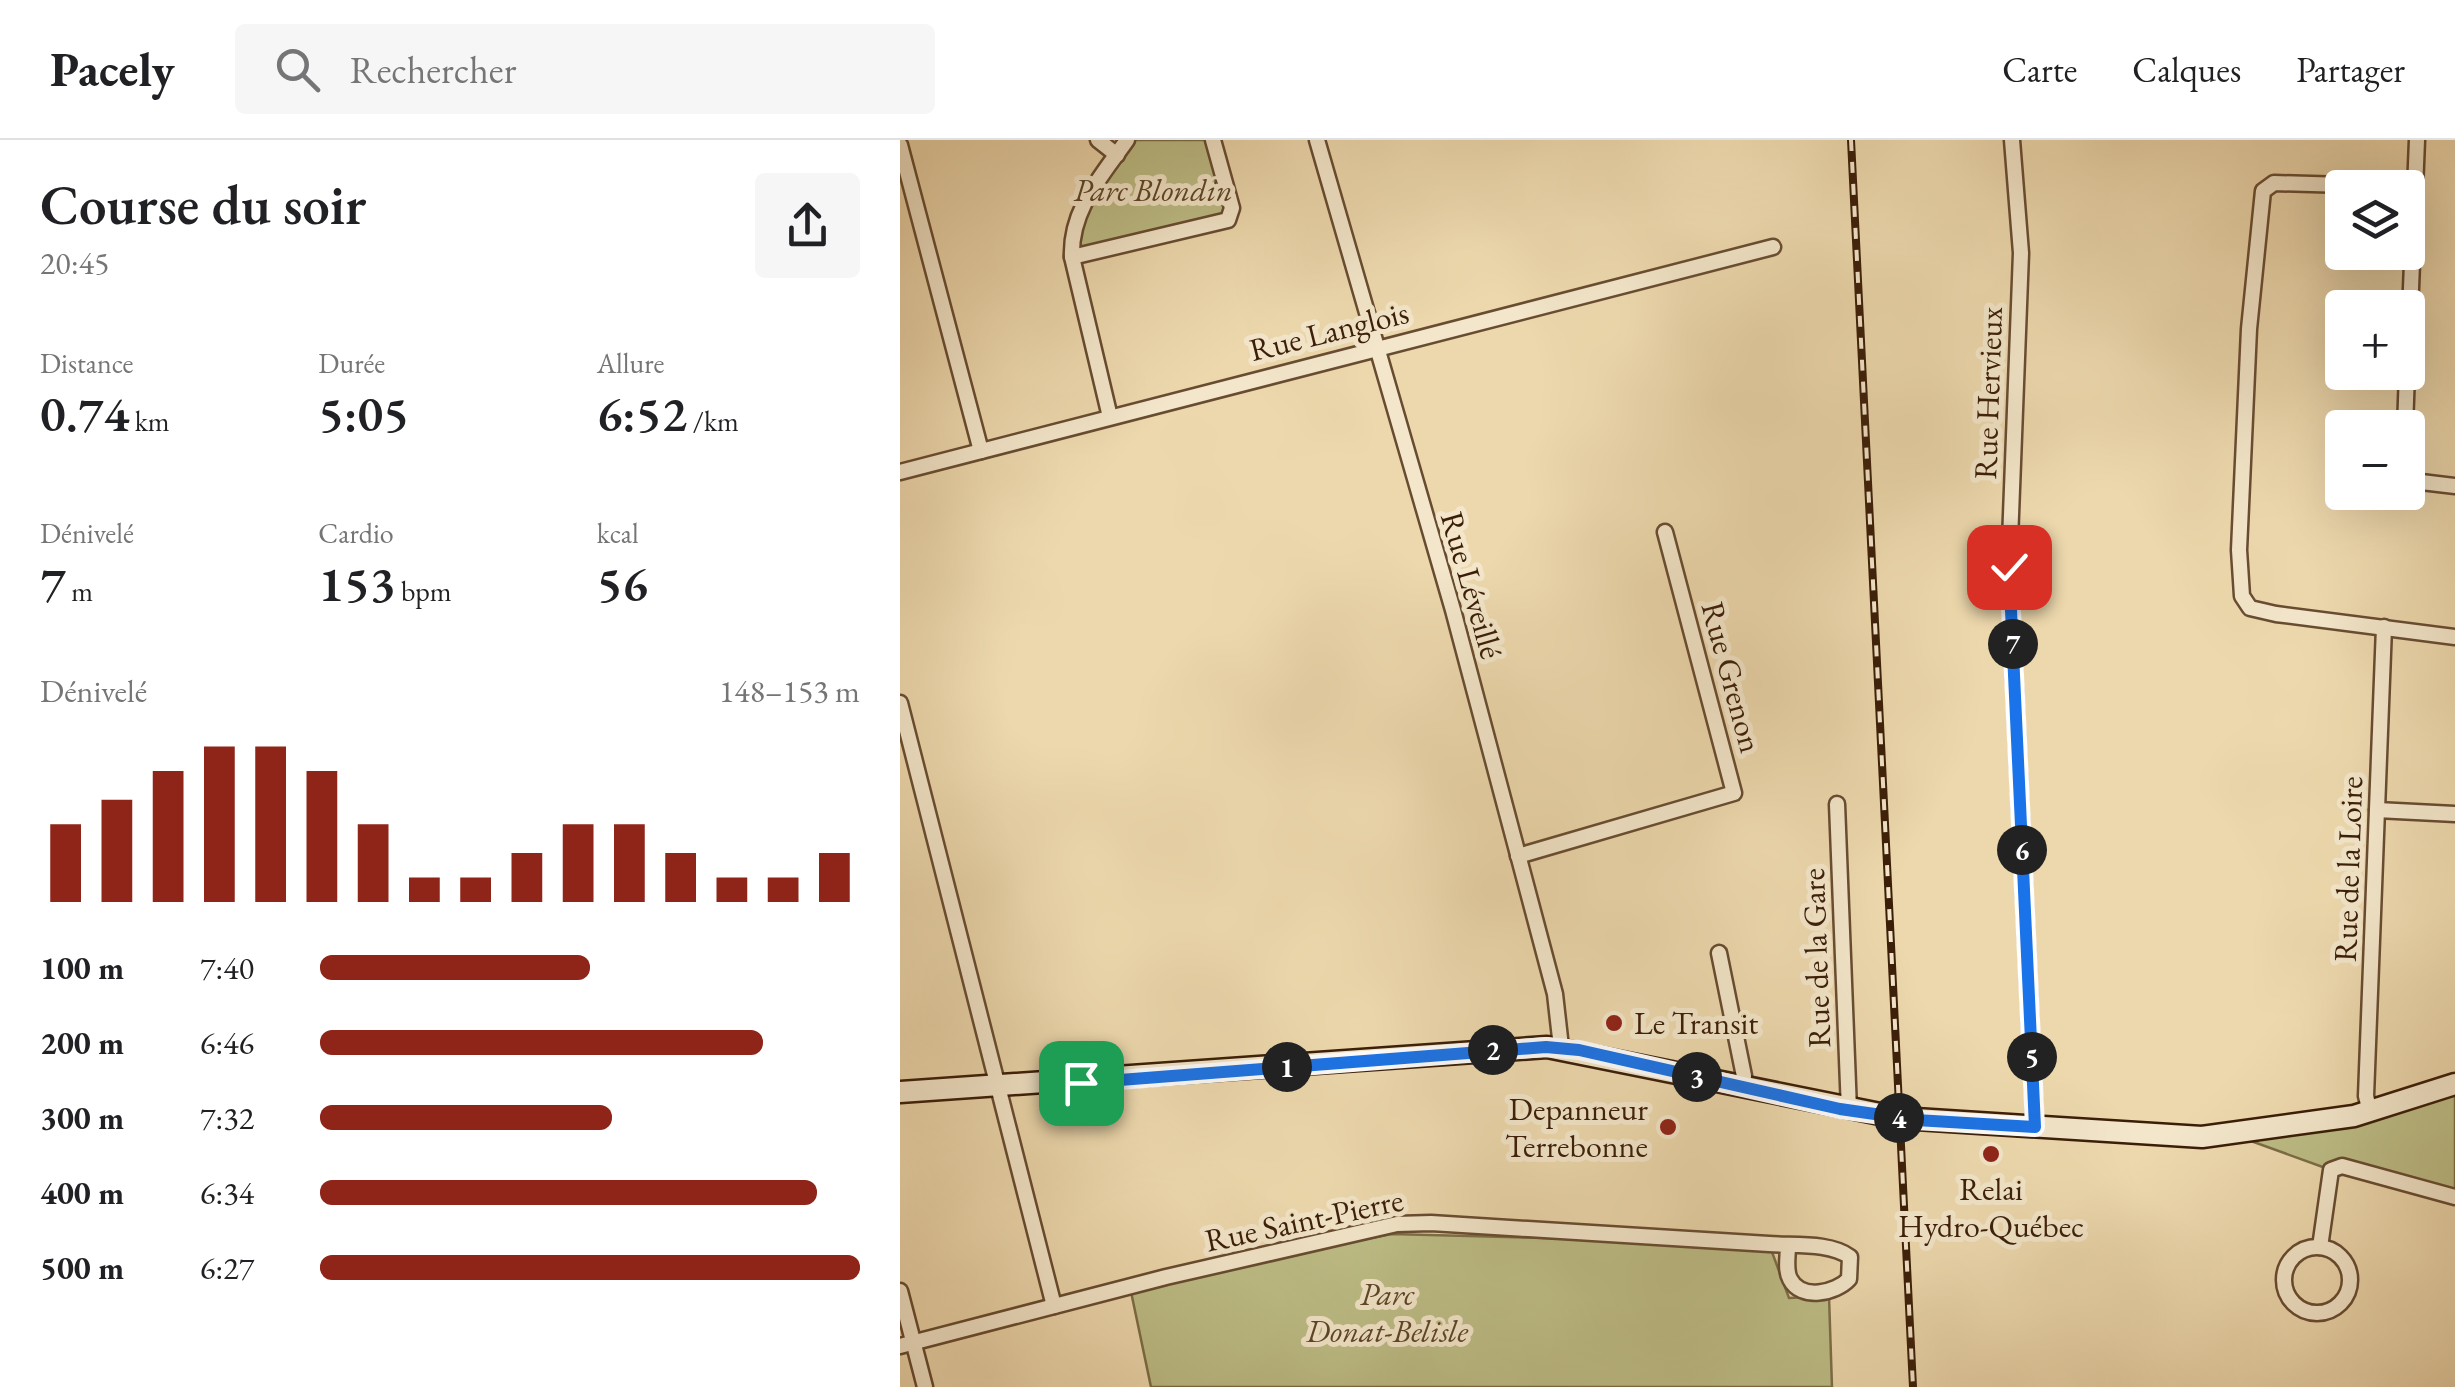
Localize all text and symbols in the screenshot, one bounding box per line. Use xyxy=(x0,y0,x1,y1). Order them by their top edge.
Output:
search box xyxy=(235,24,935,114)
text: Pacely xyxy=(50,38,175,100)
icon: search xyxy=(270,42,325,97)
text: Rechercher xyxy=(350,45,516,94)
text: Carte xyxy=(2002,47,2077,92)
text: Calques xyxy=(2132,47,2241,92)
text: Partager xyxy=(2296,47,2405,92)
text: Course du soir xyxy=(40,169,366,240)
park label: Parc Blondin xyxy=(1073,169,1233,211)
map controls xyxy=(2325,170,2425,510)
button: layers xyxy=(2325,170,2425,270)
button: share xyxy=(755,173,860,278)
text: 20:45 xyxy=(40,242,109,284)
button: + xyxy=(2325,290,2425,390)
street label: Rue Langlois xyxy=(1245,291,1413,371)
street label: Rue Hervieux xyxy=(1964,306,2012,480)
text: Distance xyxy=(40,345,134,381)
text: Durée xyxy=(318,345,385,381)
text: Allure xyxy=(597,345,665,381)
text: 0.74 xyxy=(40,381,129,446)
text: 5:05 xyxy=(318,381,409,446)
text: 6:52 xyxy=(597,381,687,446)
text: km xyxy=(129,403,170,439)
text: /km xyxy=(687,403,739,439)
button: − xyxy=(2325,410,2425,510)
street label: Rue Léveillé xyxy=(1431,507,1513,663)
text: Dénivelé xyxy=(40,515,134,551)
text: Cardio xyxy=(318,515,394,551)
text: kcal xyxy=(597,515,639,551)
pin xyxy=(1967,525,2052,610)
icon: check xyxy=(1982,540,2037,595)
text: 7 xyxy=(40,551,66,616)
text: 153 xyxy=(318,551,395,616)
text: 56 xyxy=(597,551,648,616)
text: m xyxy=(66,573,93,609)
text: bpm xyxy=(395,573,452,609)
street label: Rue Grenon xyxy=(1692,597,1772,757)
pin: 7 xyxy=(1988,619,2038,669)
text: 7 xyxy=(2006,626,2020,662)
text: Dénivelé xyxy=(40,670,147,712)
text: 148–153 m xyxy=(719,670,860,712)
street label: Rue de la Loire xyxy=(2324,775,2372,963)
pin: 6 xyxy=(1997,825,2047,875)
text: 6 xyxy=(2015,832,2029,868)
street label: Rue de la Gare xyxy=(1792,867,1840,1049)
text: 100 m xyxy=(40,947,124,989)
text: 7:40 xyxy=(200,947,254,989)
place label: Le Transit xyxy=(1634,1002,1758,1044)
marker: Le Transit xyxy=(1603,1012,1625,1034)
text: 200 m xyxy=(40,1022,124,1064)
text: 6:46 xyxy=(200,1022,254,1064)
pin: 2 xyxy=(1468,1025,1518,1075)
text: 2 xyxy=(1486,1032,1500,1068)
pin: 5 xyxy=(2007,1032,2057,1082)
text: 5 xyxy=(2025,1039,2039,1075)
pin xyxy=(1039,1041,1124,1126)
pin: 1 xyxy=(1262,1042,1312,1092)
text: 1 xyxy=(1280,1049,1294,1085)
pin: 3 xyxy=(1672,1052,1722,1102)
icon: arrive xyxy=(1054,1056,1109,1111)
text: 3 xyxy=(1690,1059,1704,1095)
place label: Depanneur Terrebonne xyxy=(1505,1088,1648,1167)
pin: 4 xyxy=(1874,1093,1924,1143)
text: 300 m xyxy=(40,1097,124,1139)
text: 7:32 xyxy=(200,1097,254,1139)
text: 4 xyxy=(1892,1100,1906,1136)
marker: Depanneur Terrebonne xyxy=(1657,1116,1679,1138)
marker: Relai Hydro-Québec xyxy=(1980,1143,2002,1165)
place label: Relai Hydro-Québec xyxy=(1898,1168,2084,1247)
text: 400 m xyxy=(40,1172,124,1214)
text: 6:34 xyxy=(200,1172,254,1214)
street label: Rue Saint-Pierre xyxy=(1201,1179,1407,1261)
text: 500 m xyxy=(40,1247,124,1289)
text: 6:27 xyxy=(200,1247,254,1289)
park label: Parc Donat-Belisle xyxy=(1305,1273,1469,1352)

